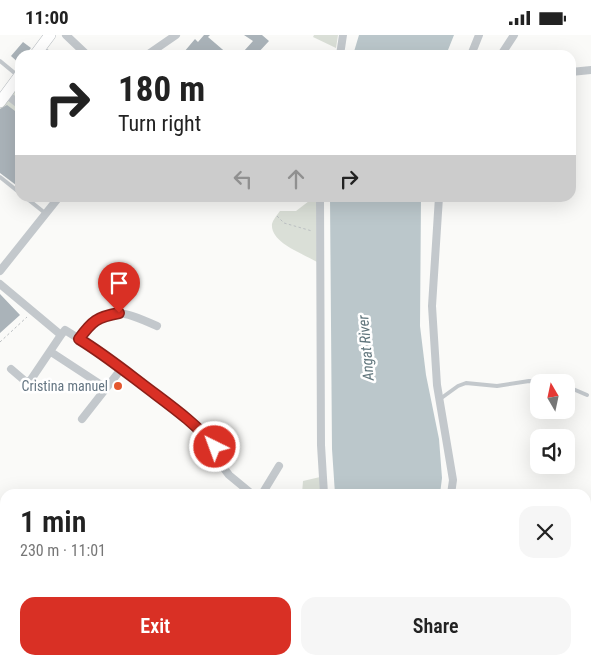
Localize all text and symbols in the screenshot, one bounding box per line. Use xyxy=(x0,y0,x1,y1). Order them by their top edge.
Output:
text: 11:00 xyxy=(25,6,69,29)
text: 180 m xyxy=(118,69,205,110)
icon: right xyxy=(35,70,100,135)
text: Turn right xyxy=(118,111,201,136)
icon: left xyxy=(229,165,257,193)
icon: ahead xyxy=(282,165,310,193)
icon: right xyxy=(335,165,363,193)
pin xyxy=(98,262,140,313)
icon: arrive xyxy=(105,269,133,297)
water label: Angat River xyxy=(354,314,378,383)
north arrow xyxy=(530,374,575,419)
map controls xyxy=(530,374,575,474)
place label: Cristina manuel xyxy=(22,378,108,394)
marker: Cristina manuel xyxy=(112,380,124,392)
position arrow xyxy=(188,420,240,472)
button: sound xyxy=(530,429,575,474)
text: 1 min xyxy=(20,504,86,539)
button: close xyxy=(519,506,571,558)
text: 230 m · 11:01 xyxy=(20,541,106,560)
button: Exit xyxy=(20,597,291,655)
button: Share xyxy=(301,597,571,655)

